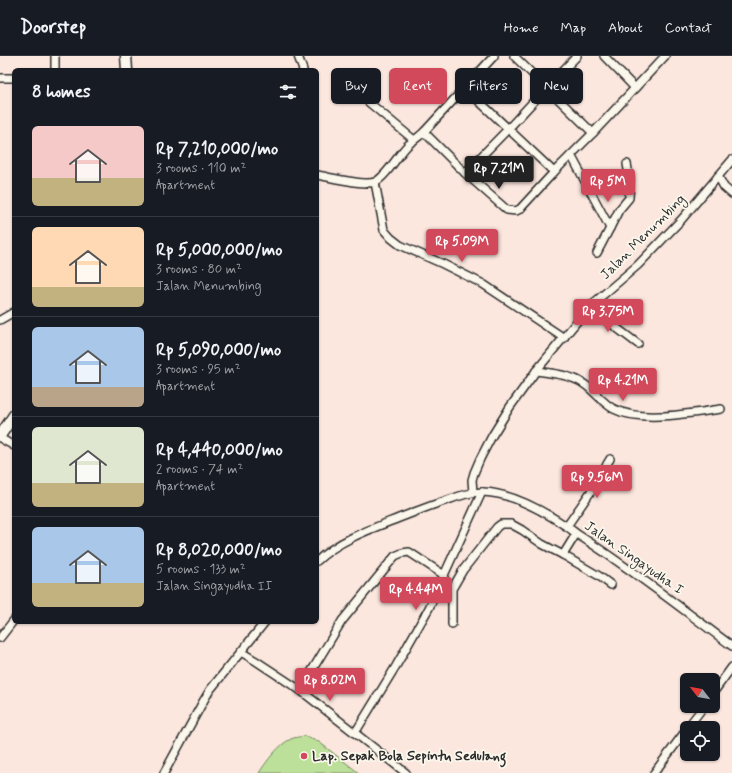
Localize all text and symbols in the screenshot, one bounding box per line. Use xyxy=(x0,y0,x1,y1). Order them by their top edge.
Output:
text: Doorstep xyxy=(20,15,86,40)
text: Home xyxy=(504,19,538,37)
text: Map xyxy=(560,19,586,37)
text: About xyxy=(608,19,643,37)
text: Contact xyxy=(665,19,712,37)
chip: Buy xyxy=(331,68,381,104)
chip: Rent xyxy=(389,68,447,104)
chip: Filters xyxy=(455,68,522,104)
chip: New xyxy=(530,68,583,104)
text: 8 homes xyxy=(32,81,91,103)
icon: filters xyxy=(277,81,299,103)
text: Rp 7,210,000/mo xyxy=(156,138,278,160)
icon: home xyxy=(64,142,112,190)
pin: Rp 7.21M xyxy=(458,156,540,190)
text: 3 rooms · 110 m² xyxy=(156,160,246,177)
text: Rp 7.21M xyxy=(474,160,524,177)
pin: Rp 5M xyxy=(580,169,636,203)
text: Rp 5M xyxy=(590,173,626,190)
text: Apartment xyxy=(156,177,215,194)
street label: Jalan Menumbing xyxy=(597,191,690,284)
pin: Rp 5.09M xyxy=(421,229,503,263)
text: Rp 5.09M xyxy=(435,233,489,250)
text: Rp 5,000,000/mo xyxy=(156,239,283,261)
icon: home xyxy=(64,243,112,291)
text: 3 rooms · 80 m² xyxy=(156,261,242,278)
text: Jalan Menumbing xyxy=(156,278,261,295)
pin: Rp 3.75M xyxy=(567,299,649,333)
text: Rp 3.75M xyxy=(582,303,634,320)
text: Rp 5,090,000/mo xyxy=(156,339,281,361)
icon: home xyxy=(64,343,112,391)
text: 3 rooms · 95 m² xyxy=(156,361,240,378)
pin: Rp 4.21M xyxy=(582,368,664,402)
text: Rp 4.21M xyxy=(598,372,648,389)
text: Apartment xyxy=(156,378,215,395)
text: Rp 4,440,000/mo xyxy=(156,439,283,461)
icon: home xyxy=(64,443,112,491)
text: 2 rooms · 74 m² xyxy=(156,461,243,478)
pin: Rp 9.56M xyxy=(556,465,638,499)
text: Rp 9.56M xyxy=(571,469,623,486)
text: Apartment xyxy=(156,478,215,495)
street label: Jalan Singayudha I xyxy=(580,517,687,600)
text: Rp 8,020,000/mo xyxy=(156,539,282,561)
icon: home xyxy=(64,543,112,591)
text: 5 rooms · 133 m² xyxy=(156,561,246,578)
pin: Rp 4.44M xyxy=(375,577,457,611)
text: Jalan Singayudha II xyxy=(156,578,272,595)
text: Rp 4.44M xyxy=(389,581,443,598)
pin: Rp 8.02M xyxy=(289,668,371,702)
text: Rp 8.02M xyxy=(304,672,356,689)
north arrow xyxy=(680,673,720,713)
map controls xyxy=(680,673,720,761)
button: locate xyxy=(680,721,720,761)
place label: Lap. Sepak Bola Sepintu Sedulang xyxy=(312,747,507,768)
marker: Lap. Sepak Bola Sepintu Sedulang xyxy=(299,751,309,761)

